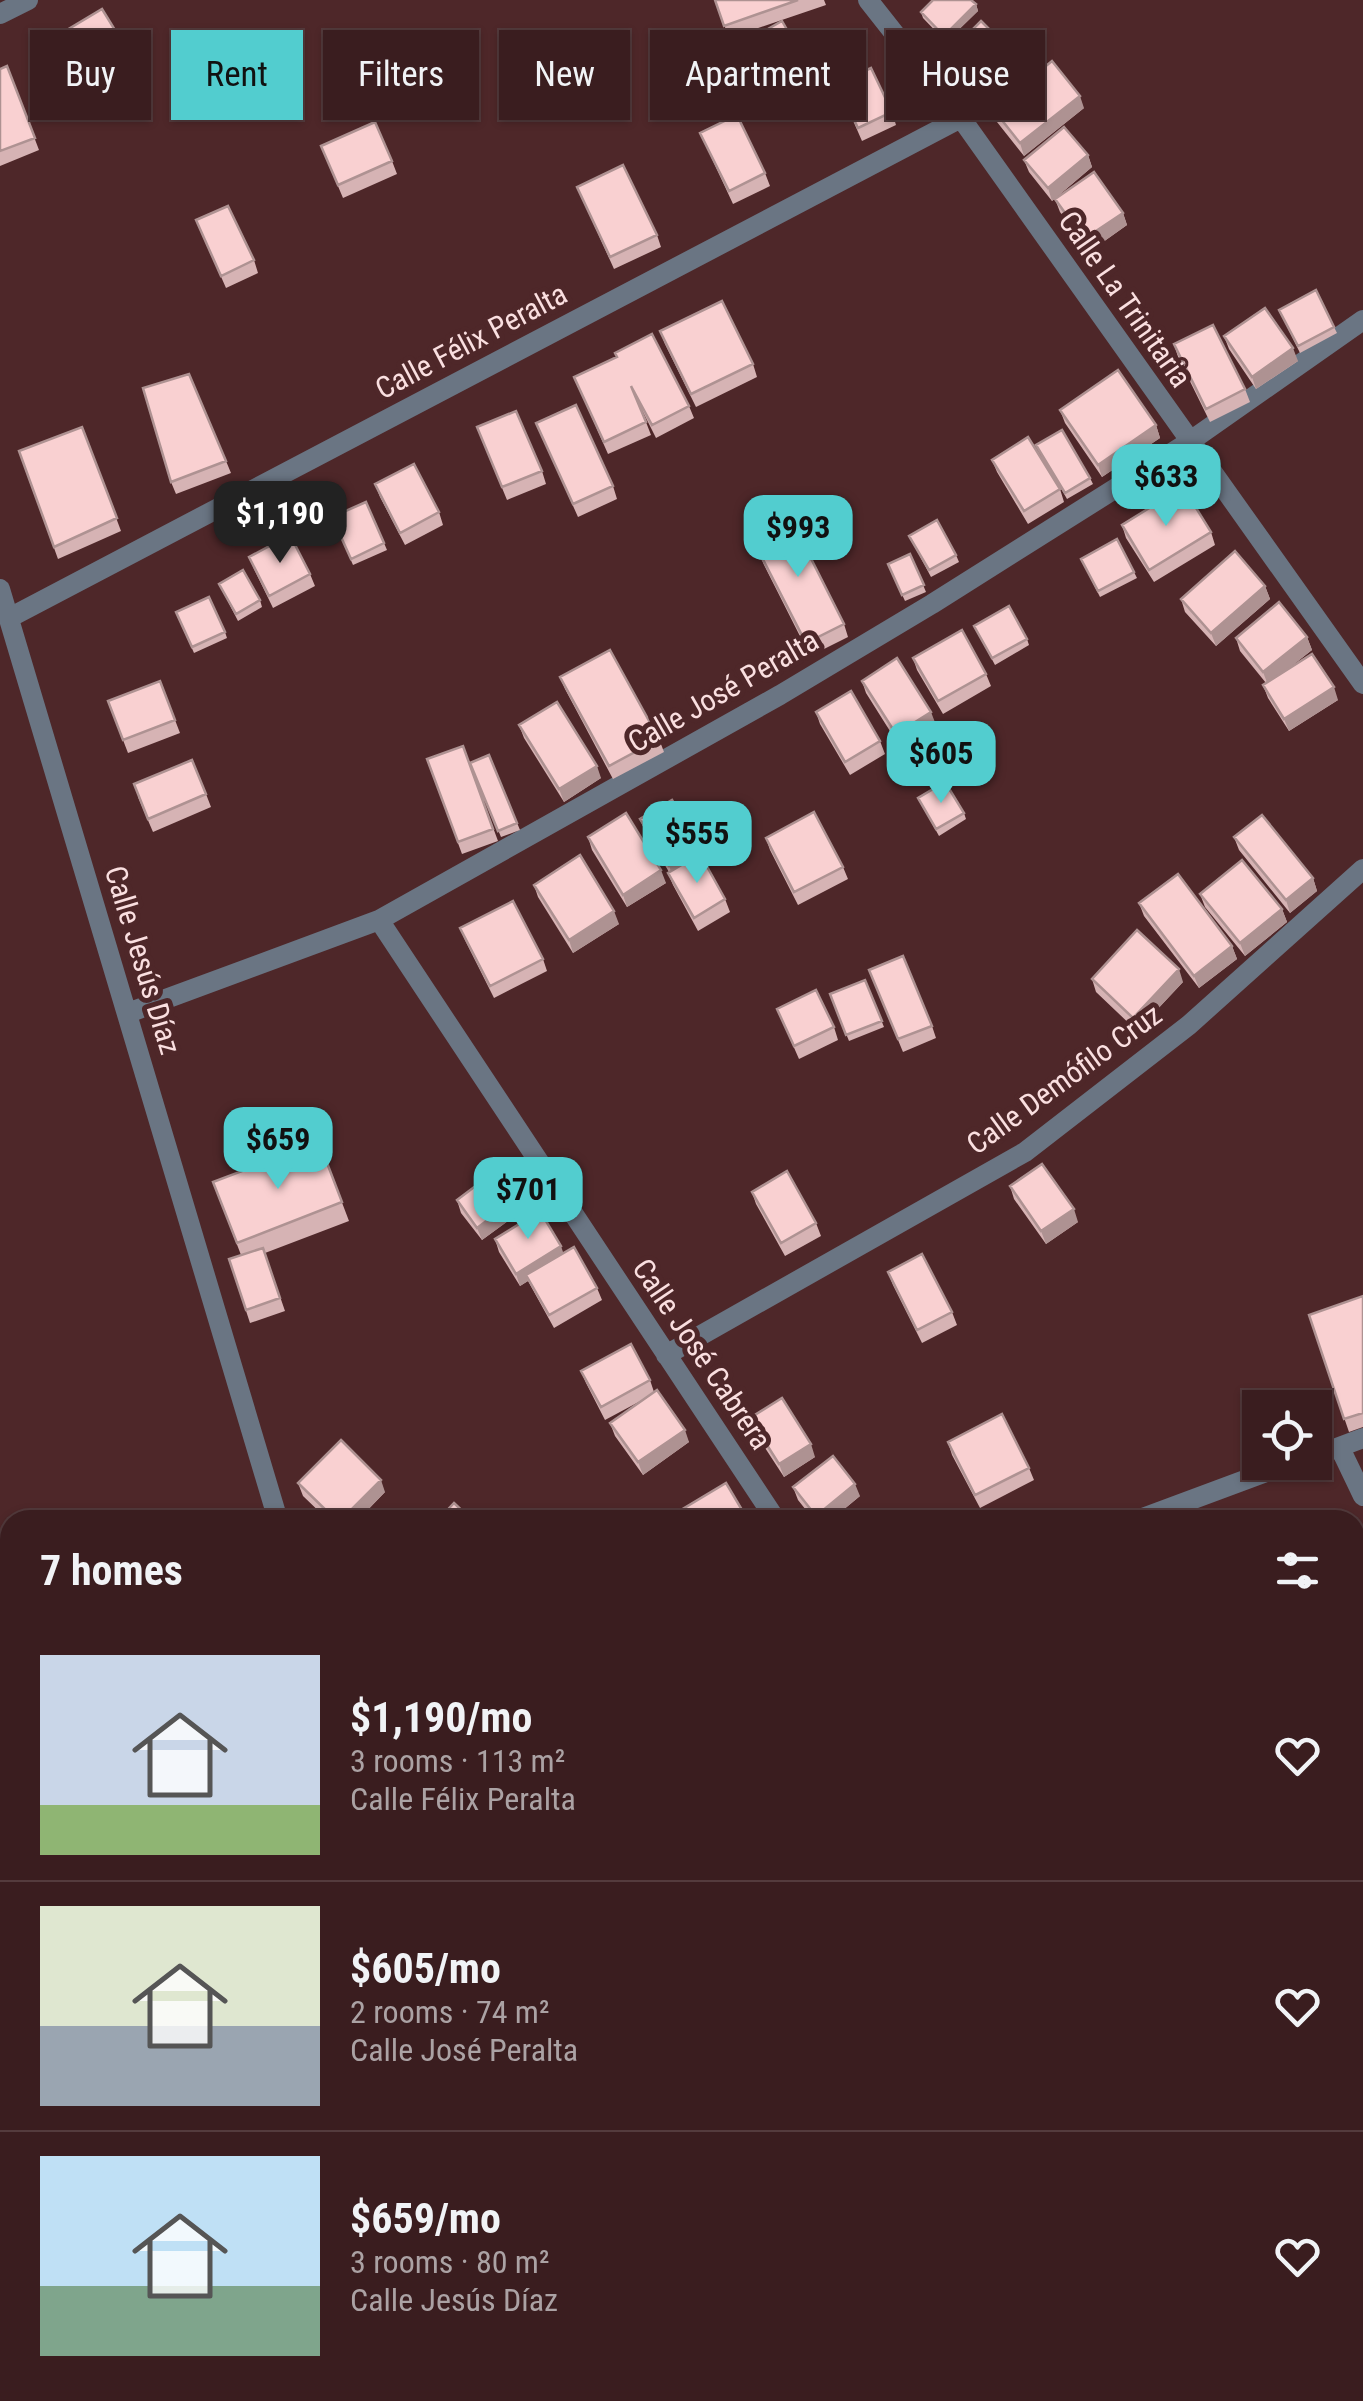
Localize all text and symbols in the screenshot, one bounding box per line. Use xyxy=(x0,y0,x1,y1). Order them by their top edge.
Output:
chip: Buy xyxy=(30,30,151,120)
chip: Rent xyxy=(171,30,303,120)
chip: Filters xyxy=(323,30,479,120)
chip: New xyxy=(499,30,630,120)
chip: Apartment xyxy=(650,30,866,120)
chip: House xyxy=(886,30,1045,120)
street label: Calle La Trinitaria xyxy=(1051,204,1199,394)
street label: Calle Félix Peralta xyxy=(369,276,573,406)
pin: $633 xyxy=(1107,444,1225,529)
text: $633 xyxy=(1134,457,1198,495)
pin: $1,190 xyxy=(199,481,361,566)
text: $1,190 xyxy=(236,494,324,532)
pin: $993 xyxy=(739,495,857,580)
text: $993 xyxy=(766,508,830,546)
street label: Calle José Peralta xyxy=(622,622,824,760)
pin: $605 xyxy=(882,721,1000,806)
text: $605 xyxy=(909,734,973,772)
pin: $555 xyxy=(638,801,756,886)
text: $555 xyxy=(665,814,729,852)
street label: Calle Jesús Díaz xyxy=(98,862,188,1058)
street label: Calle Demófilo Cruz xyxy=(960,997,1168,1161)
pin: $659 xyxy=(219,1107,337,1192)
text: $659 xyxy=(246,1120,310,1158)
pin: $701 xyxy=(469,1157,587,1242)
text: $701 xyxy=(496,1170,560,1208)
street label: Calle José Cabrera xyxy=(625,1252,779,1456)
map controls xyxy=(1242,1390,1332,1480)
button: locate xyxy=(1242,1390,1332,1480)
icon: filters xyxy=(1270,1543,1325,1598)
text: 7 homes xyxy=(40,1546,183,1595)
text: $1,190/mo xyxy=(350,1693,532,1742)
icon: home xyxy=(120,1695,240,1815)
icon: heart xyxy=(1270,1728,1325,1783)
text: 3 rooms · 113 m² xyxy=(350,1742,565,1780)
text: Calle Félix Peralta xyxy=(350,1780,576,1818)
text: $605/mo xyxy=(350,1944,501,1993)
icon: home xyxy=(120,1946,240,2066)
icon: heart xyxy=(1270,1979,1325,2034)
text: 2 rooms · 74 m² xyxy=(350,1993,549,2031)
text: Calle José Peralta xyxy=(350,2031,578,2069)
text: $659/mo xyxy=(350,2194,501,2243)
icon: home xyxy=(120,2196,240,2316)
icon: heart xyxy=(1270,2229,1325,2284)
text: 3 rooms · 80 m² xyxy=(350,2243,549,2281)
text: Calle Jesús Díaz xyxy=(350,2281,558,2319)

